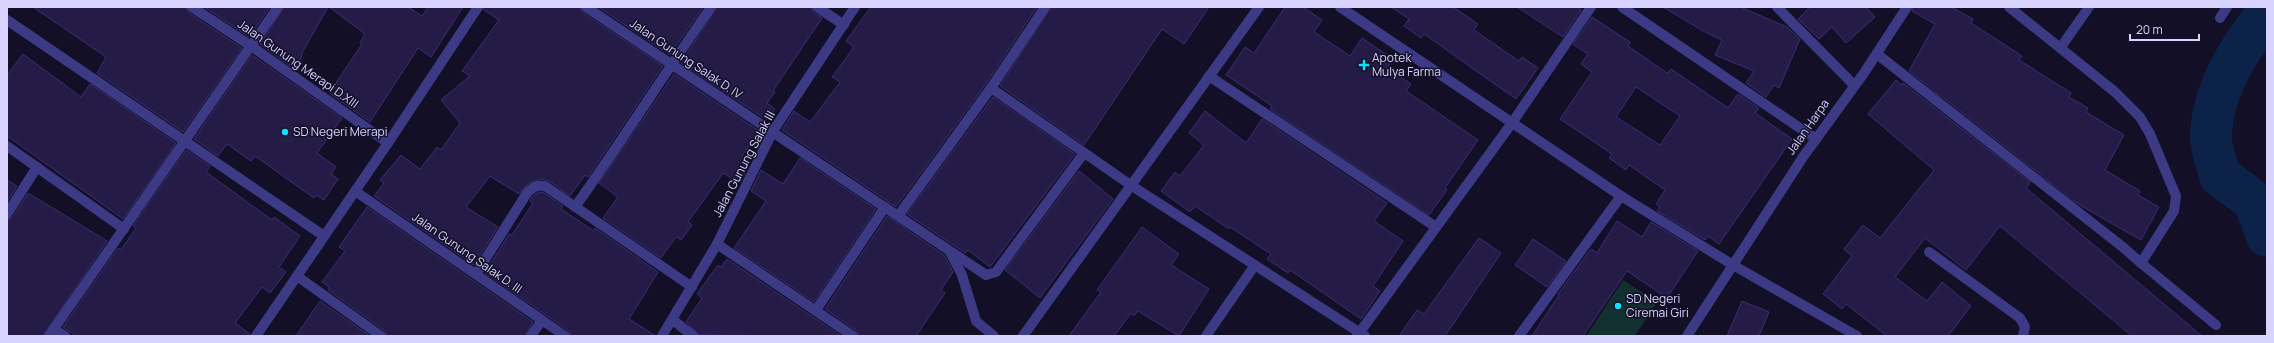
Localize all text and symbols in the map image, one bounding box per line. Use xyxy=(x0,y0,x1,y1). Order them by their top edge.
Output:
street label: Jalan Gunung Salak D. IV xyxy=(627,14,747,103)
street label: Jalan Gunung Merapi D.XIII xyxy=(234,15,362,112)
scale bar xyxy=(2130,16,2199,42)
text: 20 m xyxy=(2136,21,2163,38)
place label: Apotek Mulya Farma xyxy=(1372,49,1441,80)
marker: Apotek Mulya Farma xyxy=(1359,60,1369,70)
street label: Jalan Harpa xyxy=(1782,96,1833,158)
street label: Jalan Gunung Salak III xyxy=(708,108,779,220)
place label: SD Negeri Merapi xyxy=(293,123,388,140)
marker: SD Negeri Merapi xyxy=(280,127,290,137)
street label: Jalan Gunung Salak D. III xyxy=(409,208,526,297)
place label: SD Negeri Ciremai Giri xyxy=(1626,290,1689,321)
marker: SD Negeri Ciremai Giri xyxy=(1613,301,1623,311)

